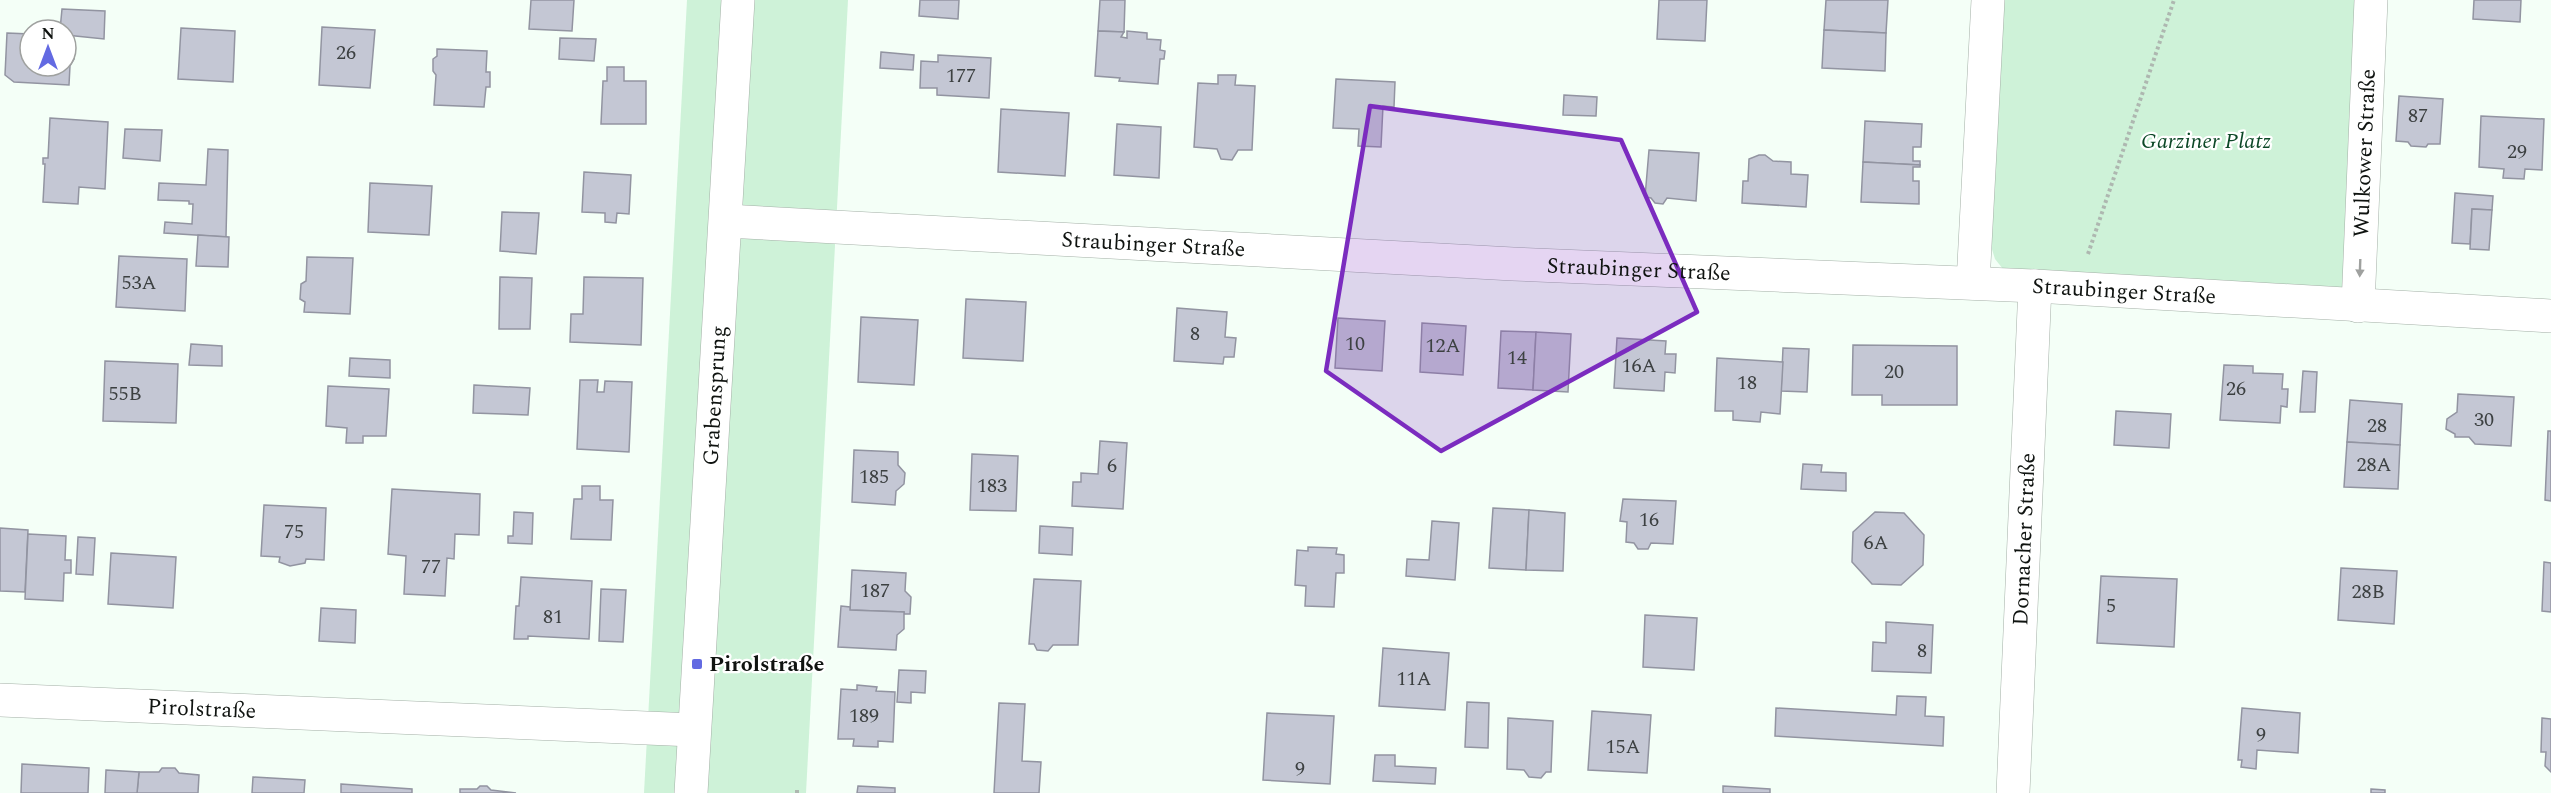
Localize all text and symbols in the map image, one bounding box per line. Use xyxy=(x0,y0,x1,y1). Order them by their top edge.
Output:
north arrow xyxy=(18,18,78,78)
text: N xyxy=(41,22,55,46)
house number: 26 xyxy=(336,38,356,68)
house number: 177 xyxy=(946,61,976,91)
street label: Wulkower Straße xyxy=(2344,68,2385,238)
house number: 87 xyxy=(2408,101,2428,131)
park label: Garziner Platz xyxy=(2141,125,2271,158)
house number: 29 xyxy=(2507,137,2527,167)
street label: Straubinger Straße xyxy=(1060,223,1246,266)
street label: Straubinger Straße xyxy=(1546,249,1731,290)
one-way arrow xyxy=(2355,259,2364,278)
house number: 53A xyxy=(122,268,157,298)
street label: Straubinger Straße xyxy=(2031,269,2217,313)
house number: 8 xyxy=(1190,319,1200,349)
street label: Grabensprung xyxy=(694,325,735,467)
house number: 10 xyxy=(1345,329,1365,359)
house number: 12A xyxy=(1426,331,1461,361)
house number: 14 xyxy=(1507,343,1527,373)
house number: 16A xyxy=(1622,351,1657,381)
house number: 20 xyxy=(1884,357,1904,387)
house number: 18 xyxy=(1737,368,1757,398)
house number: 26 xyxy=(2226,374,2246,404)
house number: 55B xyxy=(108,379,142,409)
house number: 30 xyxy=(2474,405,2494,435)
house number: 28 xyxy=(2367,411,2387,441)
house number: 28A xyxy=(2357,450,2392,480)
house number: 6 xyxy=(1107,451,1117,481)
street label: Dornacher Straße xyxy=(2004,452,2044,626)
house number: 185 xyxy=(859,462,889,492)
house number: 183 xyxy=(977,471,1007,501)
house number: 16 xyxy=(1639,505,1659,535)
house number: 75 xyxy=(284,517,304,547)
house number: 6A xyxy=(1864,528,1889,558)
house number: 77 xyxy=(421,552,441,582)
house number: 187 xyxy=(860,576,890,606)
house number: 28B xyxy=(2351,577,2385,607)
house number: 5 xyxy=(2106,591,2116,621)
house number: 81 xyxy=(543,602,563,632)
house number: 8 xyxy=(1917,636,1927,666)
place label: Pirolstraße xyxy=(709,648,824,681)
marker: Pirolstraße xyxy=(690,657,704,671)
house number: 11A xyxy=(1397,664,1432,694)
street label: Pirolstraße xyxy=(147,690,257,728)
house number: 189 xyxy=(849,701,879,731)
house number: 9 xyxy=(2256,720,2266,750)
house number: 15A xyxy=(1606,732,1641,762)
house number: 9 xyxy=(1295,754,1305,784)

